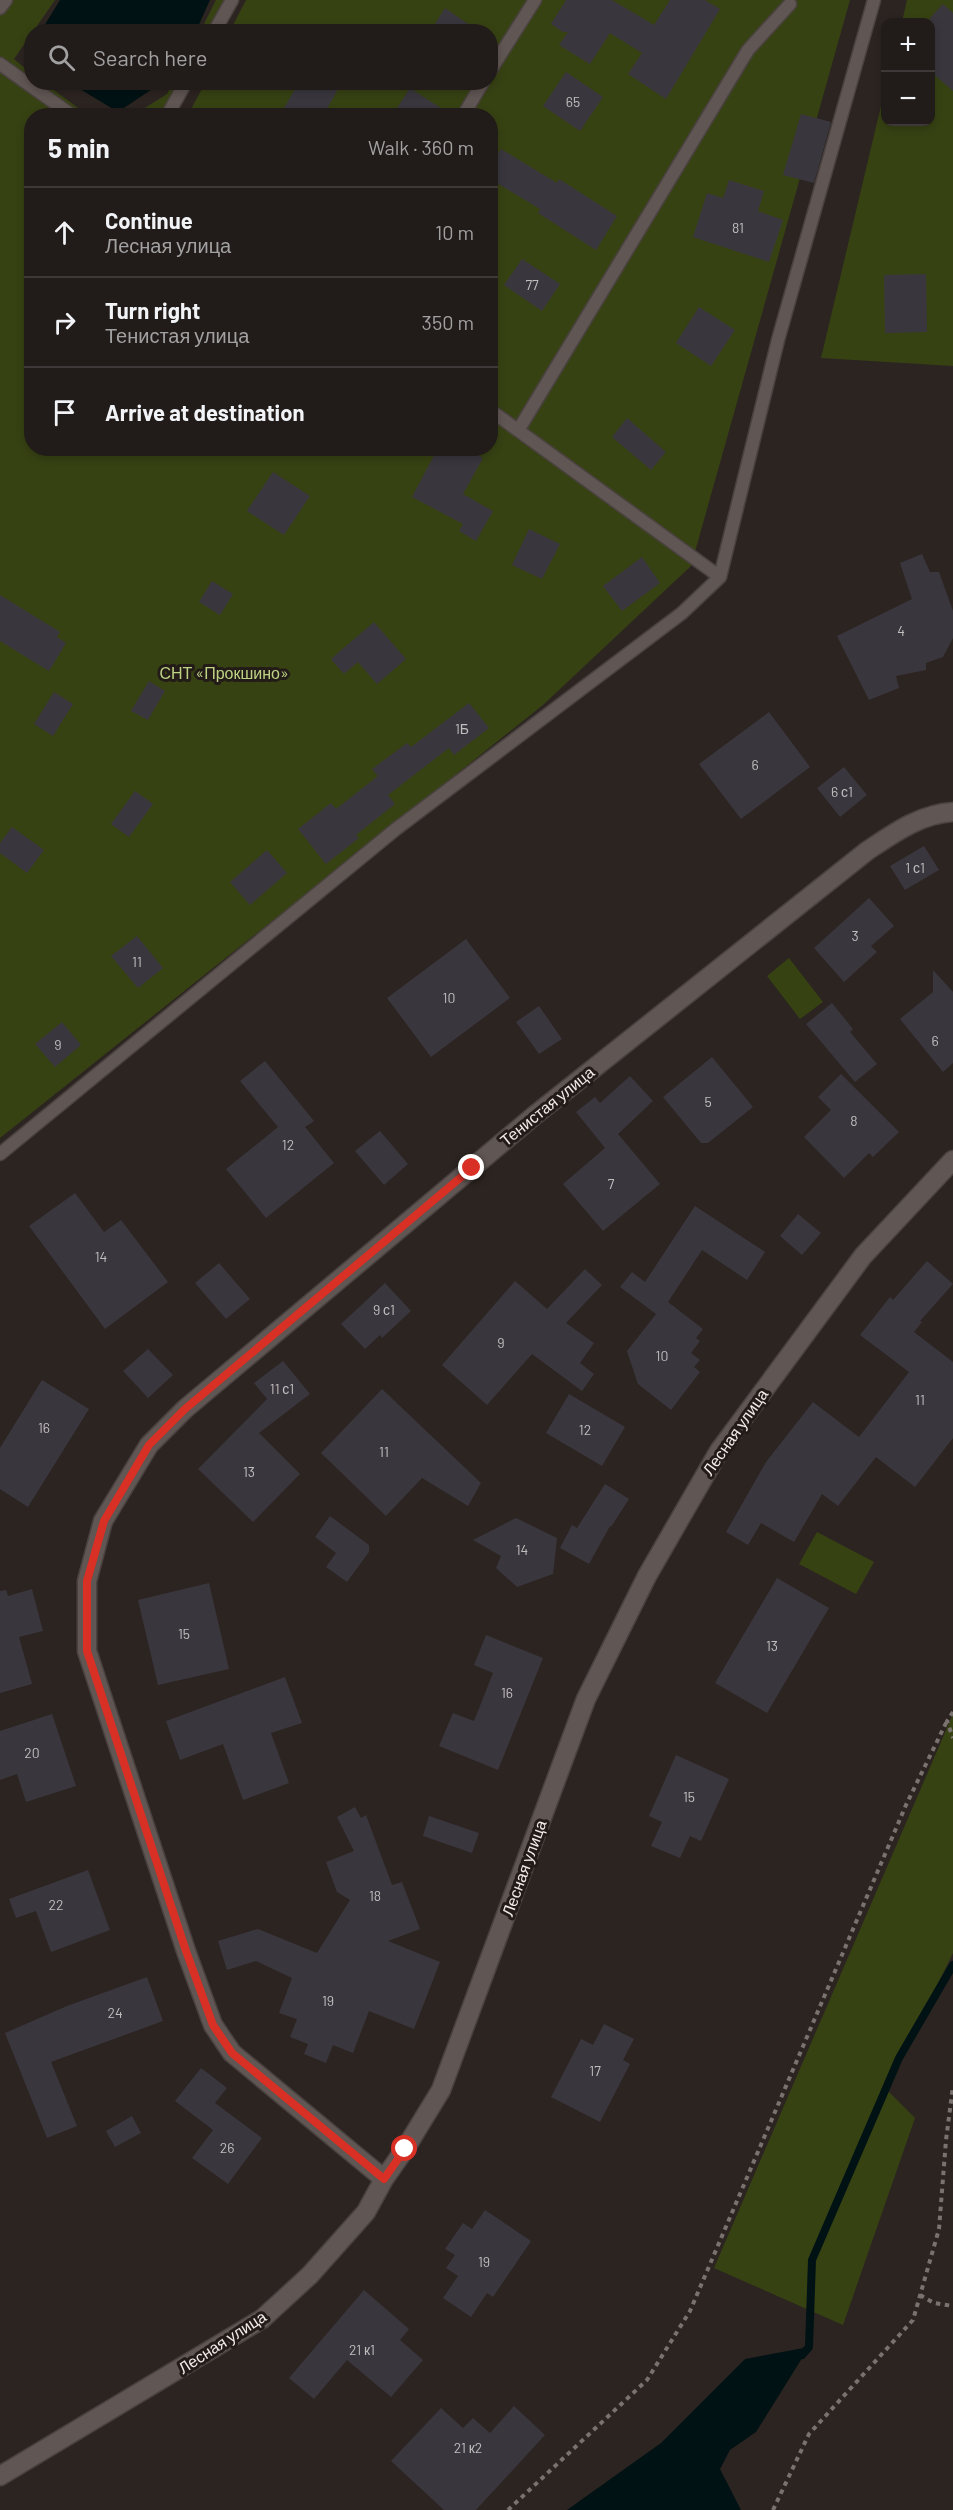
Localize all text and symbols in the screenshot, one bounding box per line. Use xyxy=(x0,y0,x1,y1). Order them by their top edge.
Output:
map controls xyxy=(881,18,935,126)
button: + xyxy=(881,18,935,72)
search box xyxy=(24,24,498,90)
icon: search xyxy=(45,41,78,74)
text: Search here xyxy=(93,44,207,70)
button: − xyxy=(881,72,935,126)
house number: 65 xyxy=(566,93,580,110)
text: 5 min xyxy=(48,132,110,163)
text: Walk · 360 m xyxy=(368,135,474,159)
text: Continue xyxy=(105,207,193,233)
icon: ahead xyxy=(48,216,81,249)
house number: 81 xyxy=(732,219,744,236)
text: 10 m xyxy=(435,220,474,244)
text: Лесная улица xyxy=(105,233,231,257)
house number: 77 xyxy=(525,276,539,293)
text: Turn right xyxy=(105,297,200,323)
icon: right xyxy=(48,306,81,339)
text: 350 m xyxy=(422,310,474,334)
text: Тенистая улица xyxy=(105,323,249,347)
icon: arrive xyxy=(48,396,81,429)
text: Arrive at destination xyxy=(105,399,304,425)
house number: 4 xyxy=(897,622,905,639)
park label: СНТ «Прокшино» xyxy=(159,663,289,682)
house number: 1Б xyxy=(455,720,469,737)
house number: 6 xyxy=(751,756,759,773)
house number: 6 с1 xyxy=(831,783,853,800)
house number: 1 с1 xyxy=(905,859,925,876)
house number: 3 xyxy=(851,927,859,944)
house number: 11 xyxy=(132,953,142,970)
house number: 10 xyxy=(443,989,455,1006)
house number: 6 xyxy=(931,1032,939,1049)
house number: 9 xyxy=(54,1036,62,1053)
street label: Тенистая улица xyxy=(496,1062,598,1149)
house number: 5 xyxy=(704,1093,712,1110)
house number: 8 xyxy=(850,1112,858,1129)
house number: 12 xyxy=(282,1136,294,1153)
route end xyxy=(458,1154,484,1180)
house number: 7 xyxy=(608,1175,615,1192)
house number: 14 xyxy=(95,1248,107,1265)
house number: 9 с1 xyxy=(373,1301,395,1318)
house number: 9 xyxy=(497,1334,505,1351)
house number: 10 xyxy=(656,1347,668,1364)
house number: 11 с1 xyxy=(270,1380,294,1397)
street label: Лесная улица xyxy=(698,1385,771,1479)
house number: 11 xyxy=(915,1391,925,1408)
house number: 16 xyxy=(38,1419,50,1436)
house number: 12 xyxy=(579,1421,591,1438)
house number: 11 xyxy=(379,1443,389,1460)
house number: 13 xyxy=(243,1463,255,1480)
house number: 14 xyxy=(516,1541,528,1558)
house number: 15 xyxy=(178,1625,190,1642)
house number: 13 xyxy=(766,1637,778,1654)
house number: 16 xyxy=(501,1684,513,1701)
house number: 20 xyxy=(24,1744,40,1761)
house number: 15 xyxy=(683,1788,695,1805)
street label: Лесная улица xyxy=(497,1817,550,1919)
house number: 18 xyxy=(369,1887,381,1904)
house number: 22 xyxy=(48,1896,64,1913)
house number: 19 xyxy=(322,1992,334,2009)
house number: 24 xyxy=(107,2004,123,2021)
house number: 17 xyxy=(589,2062,601,2079)
route start xyxy=(391,2135,417,2161)
house number: 26 xyxy=(220,2139,234,2156)
house number: 19 xyxy=(478,2253,490,2270)
street label: Лесная улица xyxy=(174,2306,269,2377)
house number: 21 к1 xyxy=(349,2341,375,2358)
house number: 21 к2 xyxy=(454,2439,482,2456)

